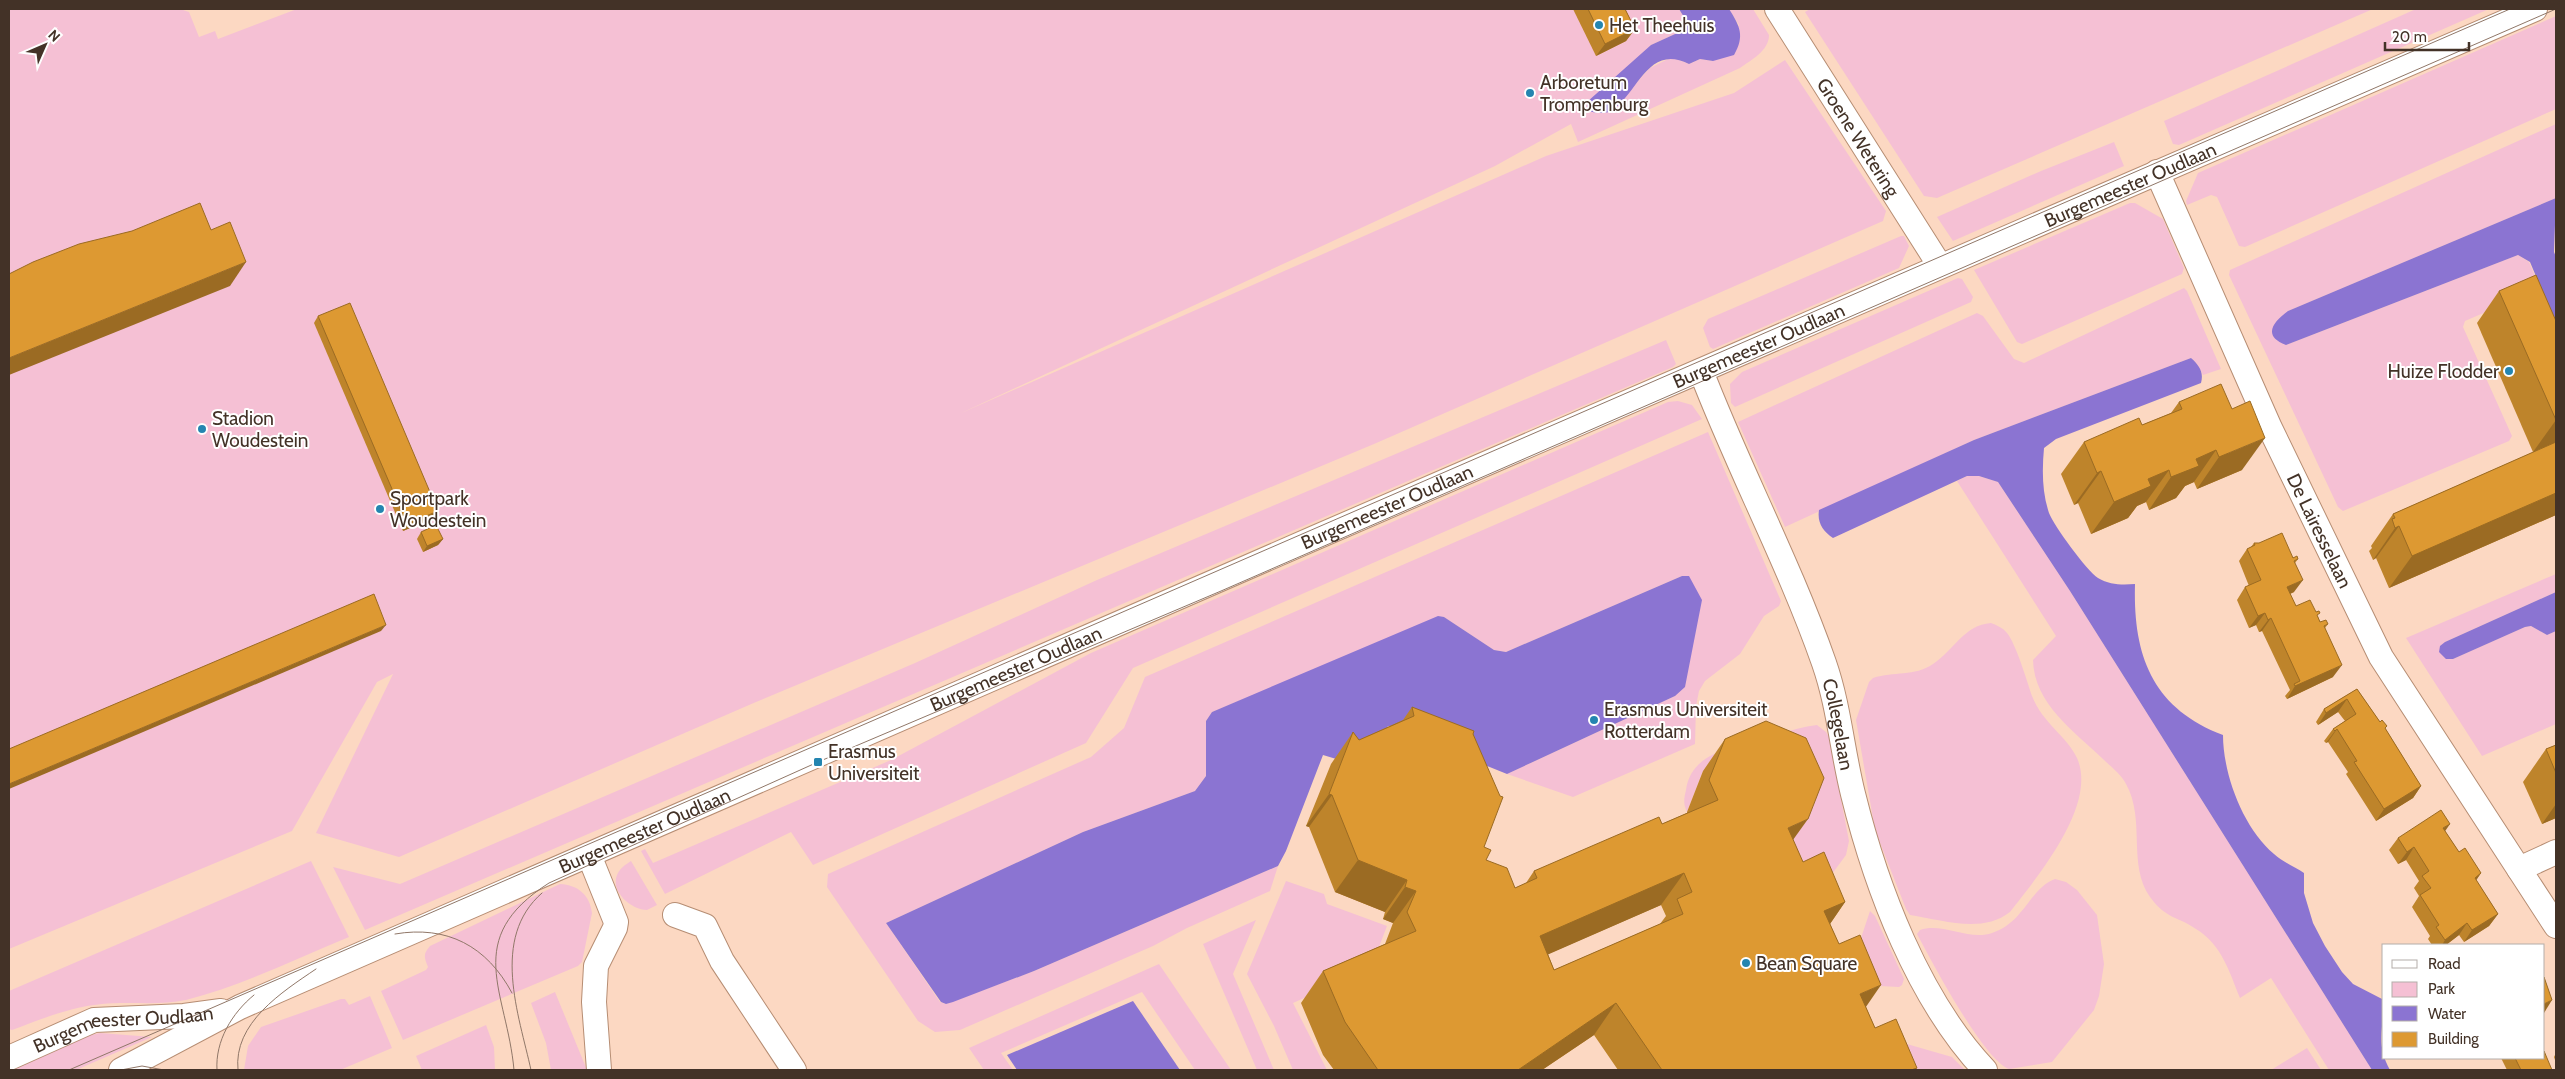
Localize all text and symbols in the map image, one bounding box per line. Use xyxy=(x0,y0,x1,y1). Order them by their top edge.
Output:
place label: Het Theehuis xyxy=(1609,14,1715,37)
marker: Het Theehuis xyxy=(1593,19,1605,31)
north arrow xyxy=(20,20,70,70)
scale bar xyxy=(2385,20,2469,52)
text: N xyxy=(44,26,64,46)
text: 20 m xyxy=(2392,28,2427,46)
place label: Arboretum Trompenburg xyxy=(1540,71,1649,116)
street label: Groene Wetering xyxy=(1812,74,1905,202)
marker: Arboretum Trompenburg xyxy=(1524,87,1536,99)
street label: Burgemeester Oudlaan xyxy=(2041,137,2220,232)
street label: Burgemeester Oudlaan xyxy=(1669,298,1848,393)
place label: Huize Flodder xyxy=(2387,360,2499,383)
marker: Huize Flodder xyxy=(2503,365,2515,377)
place label: Stadion Woudestein xyxy=(212,407,308,452)
marker: Stadion Woudestein xyxy=(196,423,208,435)
street label: Burgemeester Oudlaan xyxy=(1297,459,1476,554)
street label: De Lairesselaan xyxy=(2282,470,2357,592)
place label: Sportpark Woudestein xyxy=(390,487,486,532)
marker: Sportpark Woudestein xyxy=(374,503,386,515)
street label: Burgemeester Oudlaan xyxy=(926,621,1105,716)
street label: Collegelaan xyxy=(1818,676,1859,772)
place label: Erasmus Universiteit Rotterdam xyxy=(1604,698,1768,743)
marker: Erasmus Universiteit Rotterdam xyxy=(1588,714,1600,726)
place label: Erasmus Universiteit xyxy=(828,740,920,785)
marker: Erasmus Universiteit xyxy=(812,756,824,768)
street label: Burgemeester Oudlaan xyxy=(555,783,734,878)
legend xyxy=(2382,944,2545,1059)
place label: Bean Square xyxy=(1756,952,1858,975)
text: Road xyxy=(2428,955,2461,973)
marker: Bean Square xyxy=(1740,957,1752,969)
text: Park xyxy=(2428,980,2455,998)
street label: Burgemeester Oudlaan xyxy=(29,1001,215,1057)
text: Water xyxy=(2428,1005,2466,1023)
text: Building xyxy=(2428,1030,2479,1048)

